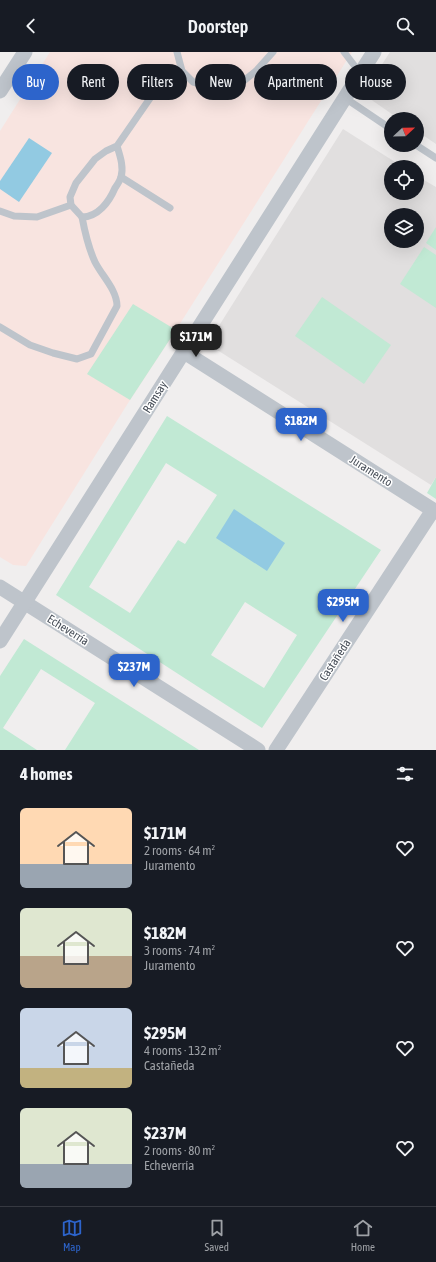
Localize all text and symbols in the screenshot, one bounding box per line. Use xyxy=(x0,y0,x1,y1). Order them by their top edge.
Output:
icon: back xyxy=(20,15,42,37)
icon: search xyxy=(394,15,416,37)
text: Doorstep xyxy=(188,16,248,37)
chip: Buy xyxy=(12,64,59,100)
chip: Rent xyxy=(67,64,119,100)
chip: Filters xyxy=(127,64,187,100)
chip: New xyxy=(195,64,246,100)
chip: Apartment xyxy=(254,64,337,100)
chip: House xyxy=(345,64,406,100)
north arrow xyxy=(384,112,424,152)
map controls xyxy=(384,112,424,248)
button: locate xyxy=(384,160,424,200)
button: layers xyxy=(384,208,424,248)
pin: $171M xyxy=(168,324,224,358)
text: $171M xyxy=(180,329,212,344)
street label: Ramsay xyxy=(140,378,170,416)
pin: $182M xyxy=(273,408,329,442)
text: $182M xyxy=(285,413,317,428)
street label: Juramento xyxy=(347,453,395,490)
pin: $295M xyxy=(315,589,371,623)
text: $295M xyxy=(327,594,359,609)
street label: Echeverría xyxy=(45,612,91,648)
street label: Castañeda xyxy=(316,637,354,683)
pin: $237M xyxy=(106,654,162,688)
text: $237M xyxy=(118,659,150,674)
icon: filters xyxy=(394,763,416,785)
text: 4 homes xyxy=(20,764,73,784)
text: $171M xyxy=(144,823,187,843)
icon: home xyxy=(52,824,100,872)
icon: heart xyxy=(394,837,416,859)
text: 2 rooms · 64 m² xyxy=(144,843,215,858)
text: Juramento xyxy=(144,858,195,873)
text: $182M xyxy=(144,923,187,943)
icon: home xyxy=(52,924,100,972)
icon: heart xyxy=(394,937,416,959)
text: 3 rooms · 74 m² xyxy=(144,943,215,958)
text: Juramento xyxy=(144,958,195,973)
text: $295M xyxy=(144,1023,187,1043)
icon: home xyxy=(52,1024,100,1072)
icon: heart xyxy=(394,1037,416,1059)
text: 4 rooms · 132 m² xyxy=(144,1043,221,1058)
text: Castañeda xyxy=(144,1058,195,1073)
text: $237M xyxy=(144,1123,187,1143)
icon: home xyxy=(52,1124,100,1172)
icon: heart xyxy=(394,1137,416,1159)
text: 2 rooms · 80 m² xyxy=(144,1143,215,1158)
text: Echeverría xyxy=(144,1158,194,1173)
tab: Map xyxy=(61,1217,83,1253)
tab: Saved xyxy=(205,1217,229,1253)
tab: Home xyxy=(351,1217,375,1253)

